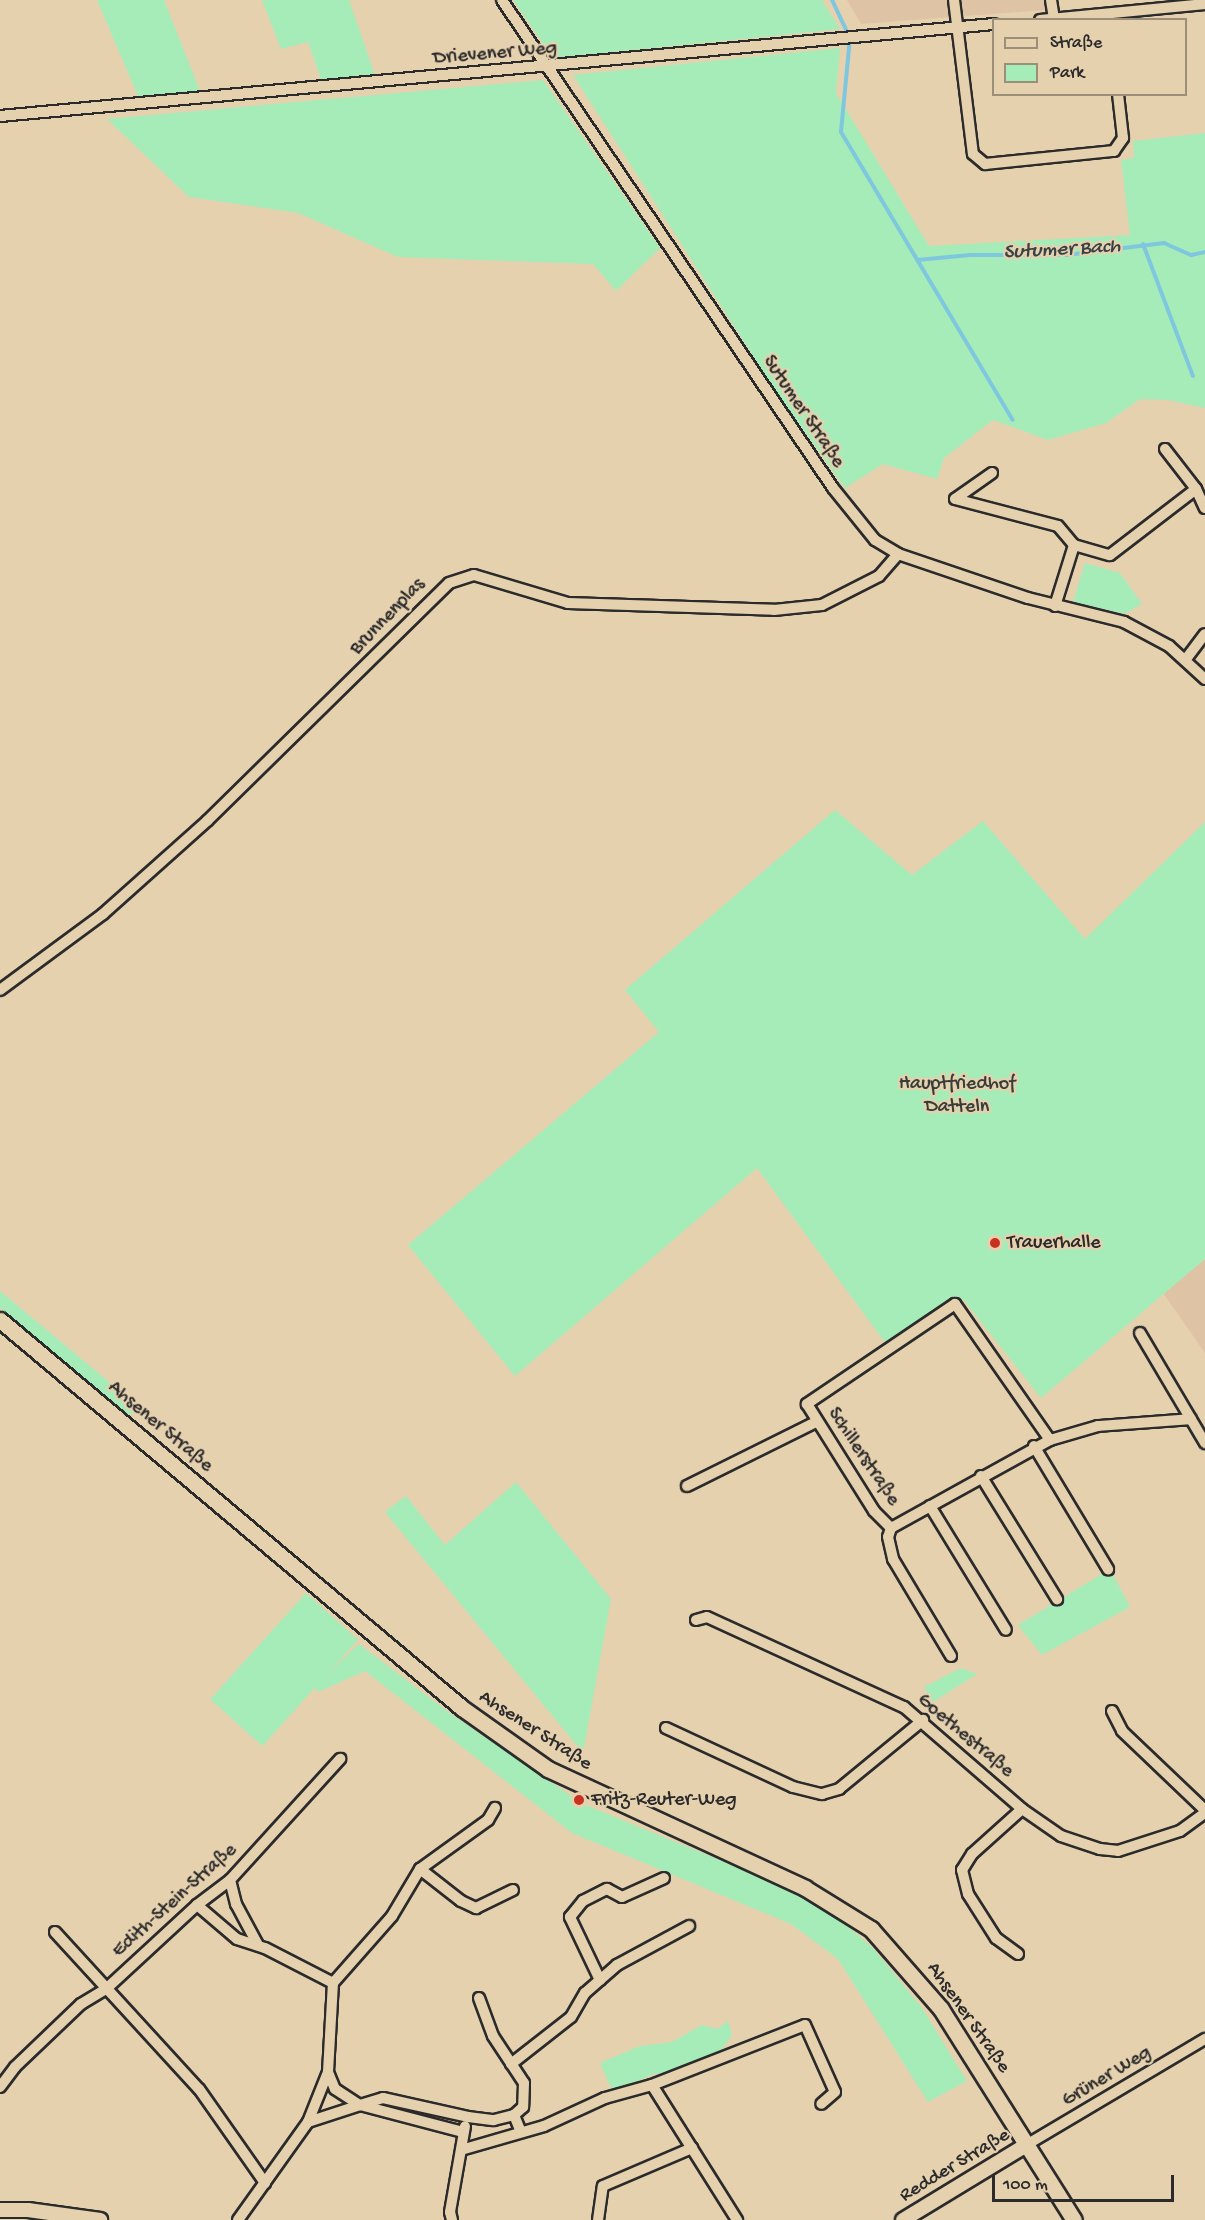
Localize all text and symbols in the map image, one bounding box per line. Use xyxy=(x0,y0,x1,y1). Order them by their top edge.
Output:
legend xyxy=(992,18,1187,96)
text: Straße xyxy=(1050,33,1102,54)
street label: Drievener Weg xyxy=(432,37,558,71)
text: Park xyxy=(1050,63,1084,84)
water label: Sutumer Bach xyxy=(1003,235,1121,267)
street label: Sutumer Straße xyxy=(757,351,849,473)
street label: Brunnenplas xyxy=(345,573,431,661)
park label: Hauptfriedhof Datteln xyxy=(899,1073,1015,1120)
place label: Trauerhalle xyxy=(1007,1231,1101,1255)
marker: Trauerhalle xyxy=(988,1236,1002,1250)
street label: Ahsener Straße xyxy=(103,1376,217,1478)
street label: Schillerstraße xyxy=(821,1403,905,1511)
street label: Ahsener Straße xyxy=(474,1686,596,1776)
street label: Goethestraße xyxy=(912,1689,1018,1783)
place label: Fritz-Reuter-Weg xyxy=(591,1788,737,1812)
marker: Fritz-Reuter-Weg xyxy=(572,1793,586,1807)
street label: Edith-Stein-Straße xyxy=(108,1839,242,1963)
street label: Ahsener Straße xyxy=(921,1958,1015,2078)
street label: Grüner Weg xyxy=(1058,2041,1156,2113)
street label: Redder Straße xyxy=(895,2124,1015,2208)
scale bar xyxy=(995,2163,1176,2201)
text: 100 m xyxy=(1003,2175,1048,2196)

